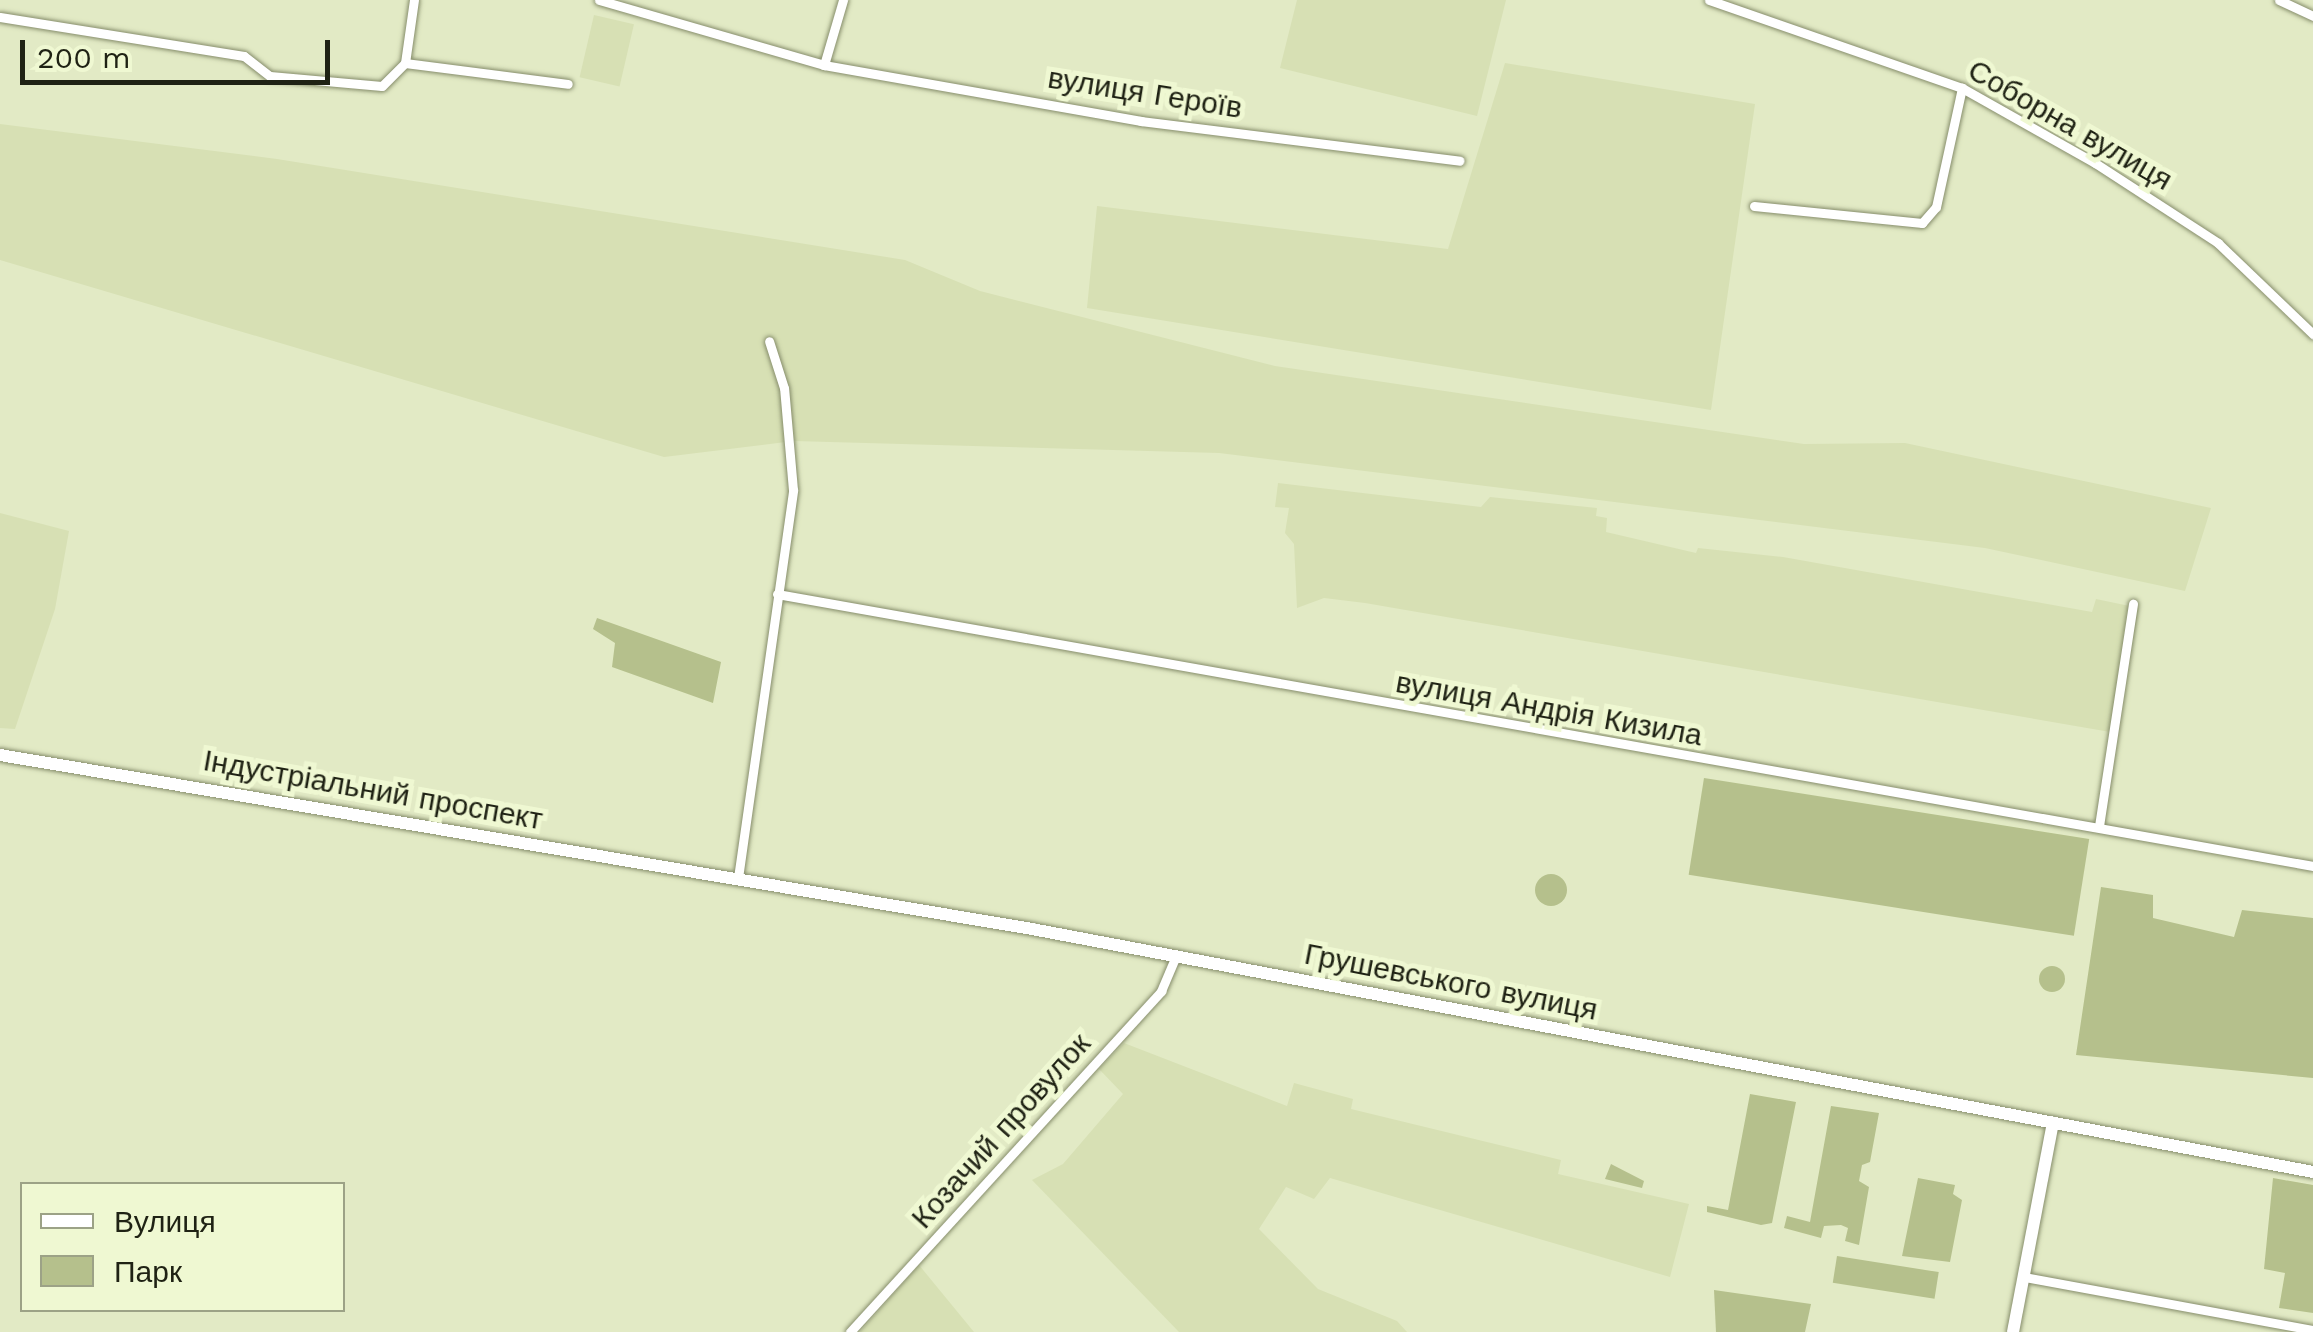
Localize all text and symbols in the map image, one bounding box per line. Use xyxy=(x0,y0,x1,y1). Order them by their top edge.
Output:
scale bar xyxy=(25,20,335,82)
text: 200 m xyxy=(37,40,131,75)
street label: Соборна вулиця xyxy=(1962,52,2178,198)
street label: вулиця Героїв xyxy=(1045,60,1245,126)
street label: вулиця Андрія Кизила xyxy=(1393,664,1705,754)
street label: Індустріальний проспект xyxy=(200,742,546,838)
street label: Грушевського вулиця xyxy=(1302,936,1600,1028)
street label: Козачий провулок xyxy=(904,1026,1098,1236)
legend xyxy=(20,1182,345,1312)
text: Вулиця xyxy=(114,1204,216,1239)
text: Парк xyxy=(114,1254,182,1289)

